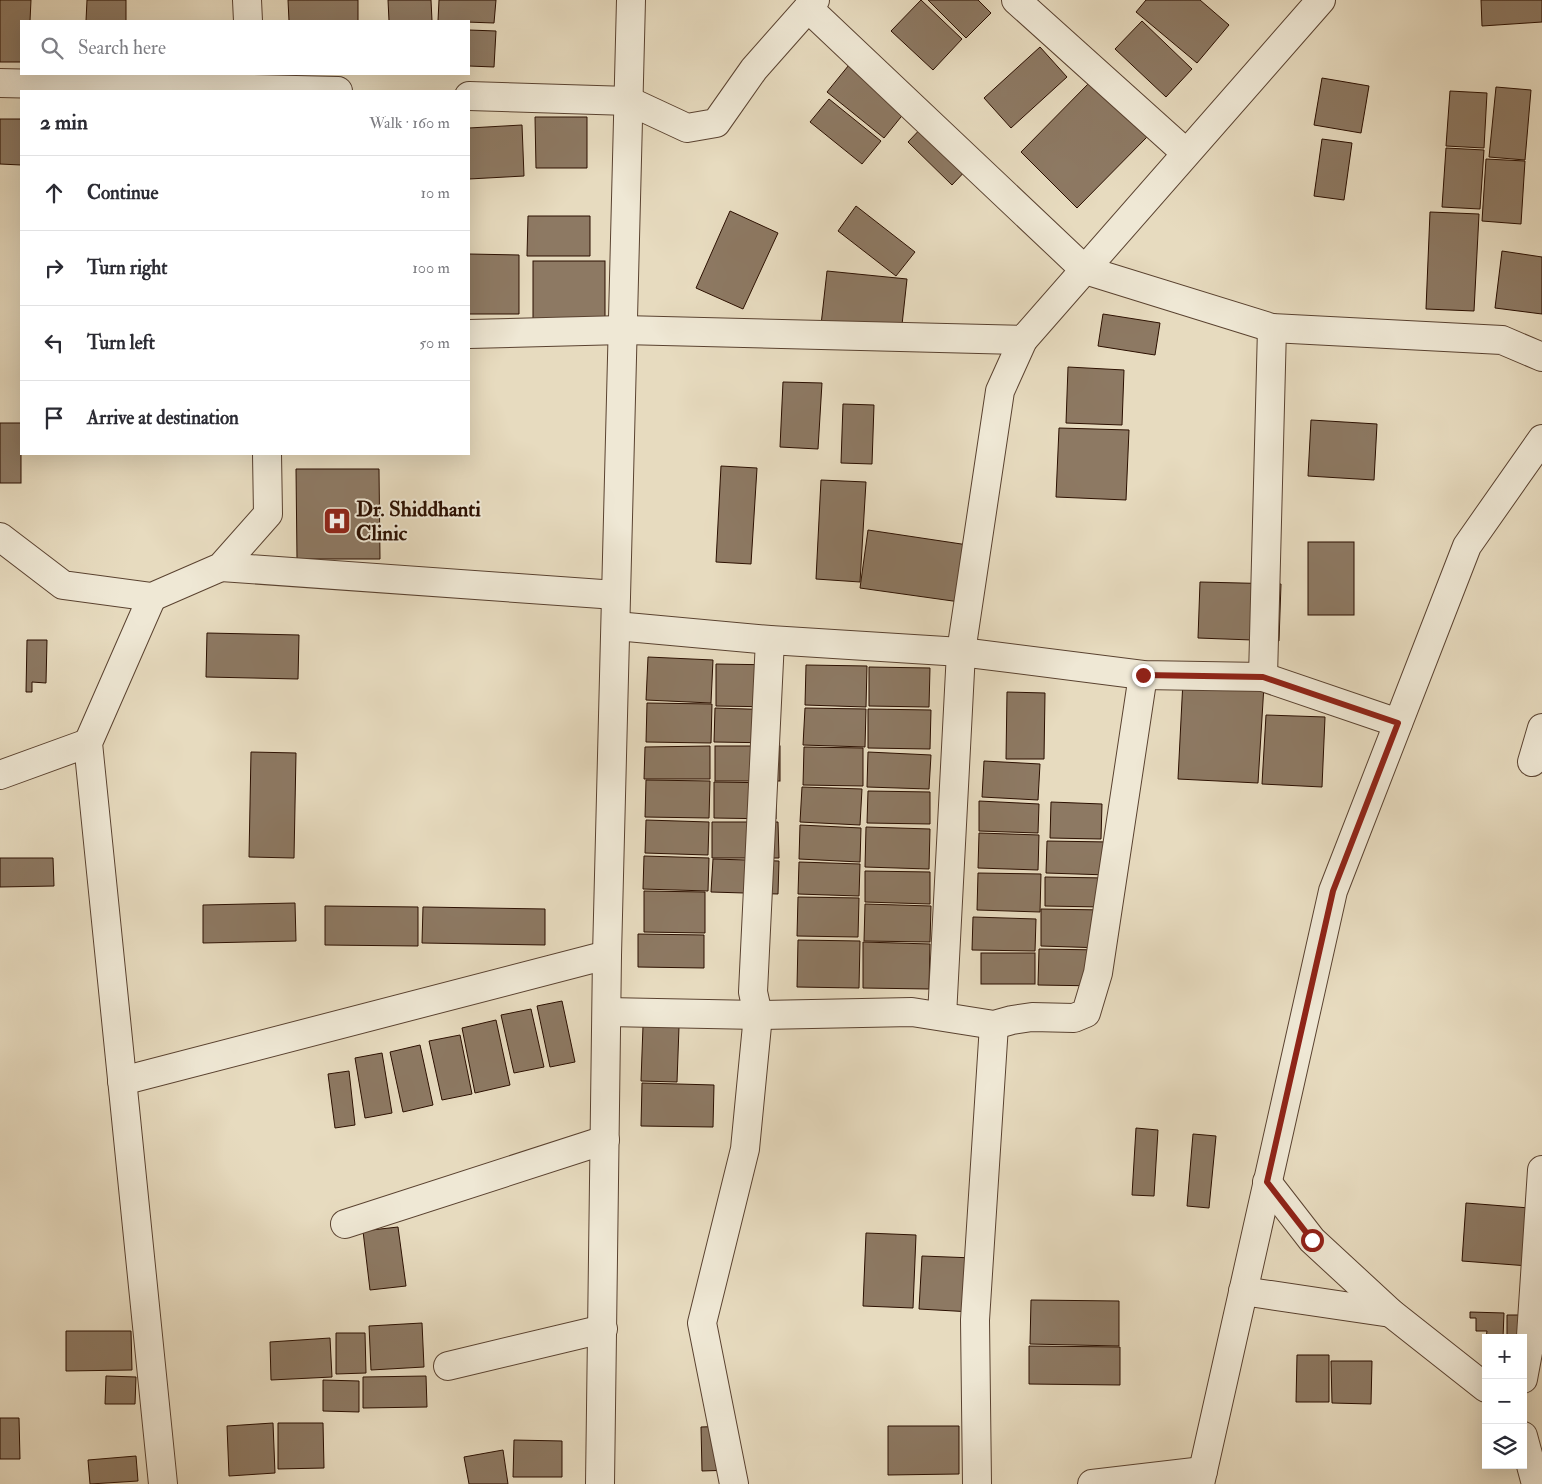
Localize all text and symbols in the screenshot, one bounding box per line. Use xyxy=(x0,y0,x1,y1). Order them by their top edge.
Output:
search box xyxy=(20,20,470,75)
icon: search xyxy=(38,34,66,62)
text: Search here xyxy=(78,36,166,60)
text: 2 min xyxy=(40,109,88,136)
text: Walk · 160 m xyxy=(369,113,450,133)
icon: ahead xyxy=(40,179,68,207)
text: Continue xyxy=(87,181,158,205)
text: 10 m xyxy=(420,183,450,203)
icon: right xyxy=(40,254,68,282)
text: Turn right xyxy=(87,256,167,280)
text: 100 m xyxy=(412,258,450,278)
icon: left xyxy=(40,329,68,357)
text: Turn left xyxy=(87,331,155,355)
text: 50 m xyxy=(419,333,450,353)
icon: arrive xyxy=(40,404,68,432)
text: Arrive at destination xyxy=(87,406,239,430)
place label: Dr. Shiddhanti Clinic xyxy=(356,496,481,547)
hospital icon: Dr. Shiddhanti Clinic xyxy=(322,506,352,536)
route end xyxy=(1132,664,1155,687)
route start xyxy=(1301,1229,1324,1252)
map controls xyxy=(1482,1334,1527,1469)
button: + xyxy=(1482,1334,1527,1379)
button: − xyxy=(1482,1379,1527,1424)
button: layers xyxy=(1482,1424,1527,1469)

